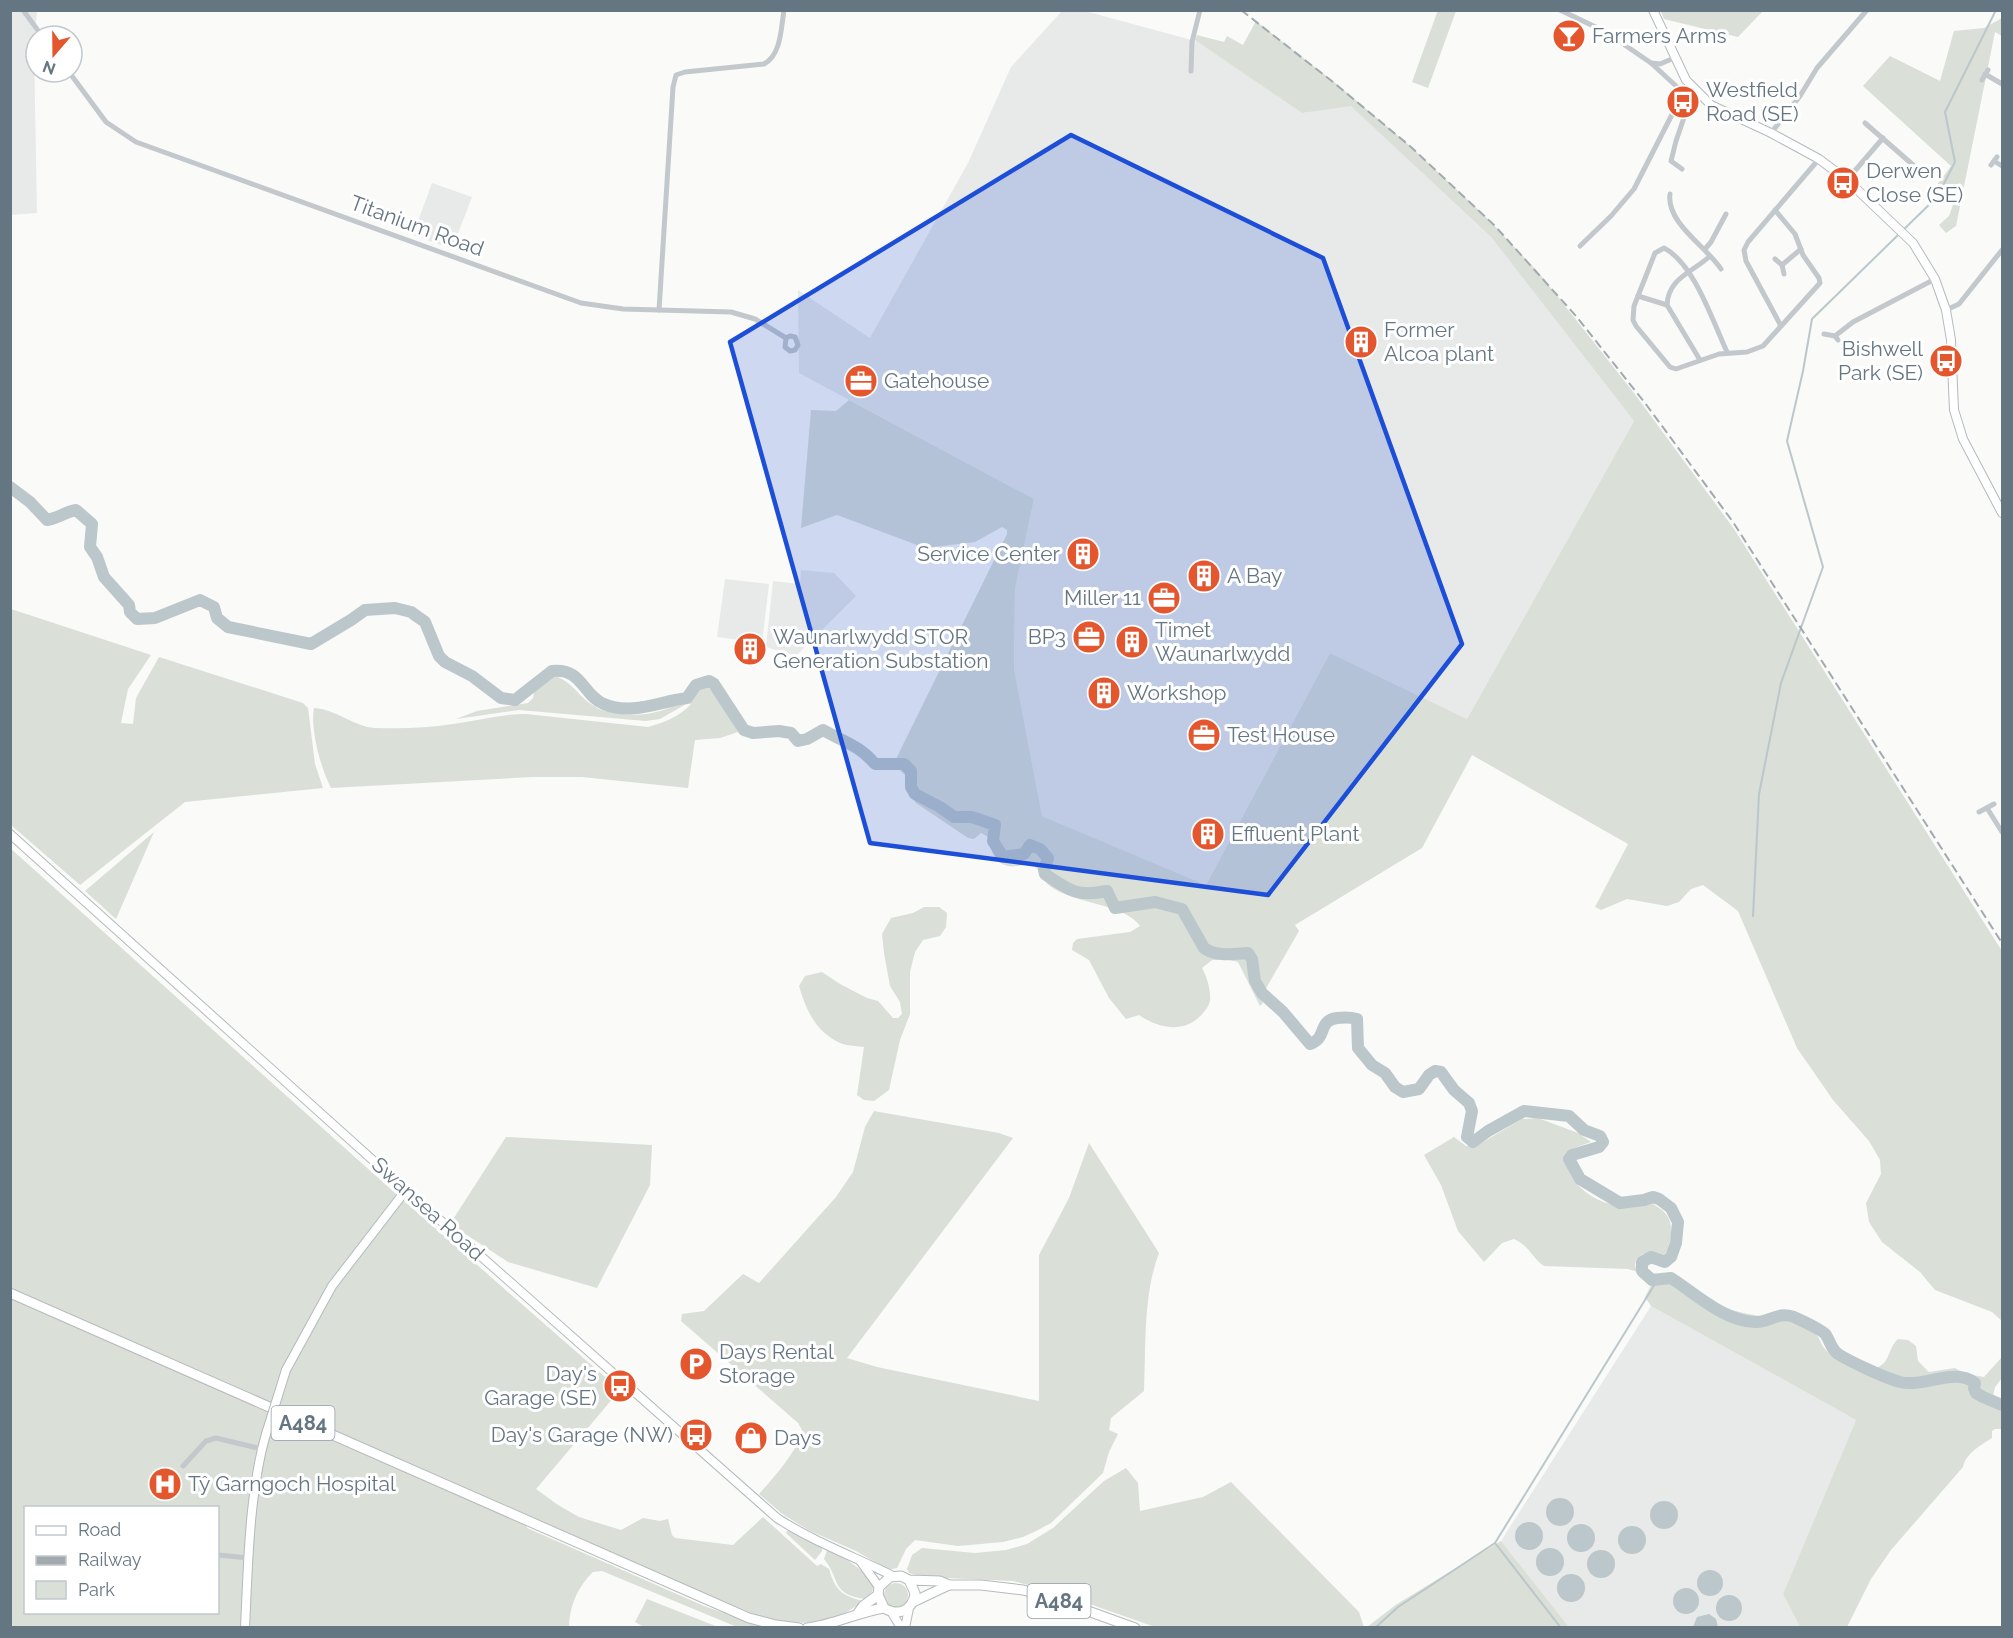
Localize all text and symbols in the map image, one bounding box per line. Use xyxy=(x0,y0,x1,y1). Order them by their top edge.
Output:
bar icon: Farmers Arms xyxy=(1551,18,1587,54)
place label: Farmers Arms xyxy=(1592,23,1727,48)
north arrow xyxy=(24,24,84,84)
text: N xyxy=(40,57,58,79)
place label: Westfield Road (SE) xyxy=(1706,77,1799,126)
bus stop icon: Westfield Road (SE) xyxy=(1665,84,1701,120)
place label: Derwen Close (SE) xyxy=(1866,158,1963,207)
bus stop icon: Derwen Close (SE) xyxy=(1825,165,1861,201)
street label: Titanium Road xyxy=(347,190,487,261)
place label: Former Alcoa plant xyxy=(1384,317,1494,366)
building icon: Former Alcoa plant xyxy=(1343,324,1379,360)
place label: Bishwell Park (SE) xyxy=(1838,336,1923,385)
bus stop icon: Bishwell Park (SE) xyxy=(1928,343,1964,379)
office icon: Gatehouse xyxy=(843,363,879,399)
place label: Gatehouse xyxy=(884,368,989,393)
building icon: Service Center xyxy=(1065,536,1101,572)
place label: Service Center xyxy=(917,541,1061,566)
building icon: A Bay xyxy=(1186,558,1222,594)
place label: A Bay xyxy=(1227,563,1282,588)
office icon: Miller 11 xyxy=(1146,580,1182,616)
place label: Miller 11 xyxy=(1064,585,1141,610)
place label: Timet Waunarlwydd xyxy=(1155,617,1290,666)
office icon: BP3 xyxy=(1071,619,1107,655)
place label: Waunarlwydd STOR Generation Substation xyxy=(773,624,988,673)
place label: BP3 xyxy=(1028,624,1066,649)
building icon: Timet Waunarlwydd xyxy=(1114,624,1150,660)
building icon: Waunarlwydd STOR Generation Substation xyxy=(732,631,768,667)
building icon: Workshop xyxy=(1086,675,1122,711)
place label: Workshop xyxy=(1127,680,1226,705)
office icon: Test House xyxy=(1186,717,1222,753)
place label: Test House xyxy=(1227,722,1335,747)
building icon: Effluent Plant xyxy=(1190,816,1226,852)
place label: Effluent Plant xyxy=(1231,821,1359,846)
street label: Swansea Road xyxy=(367,1152,490,1266)
place label: Days Rental Storage xyxy=(719,1339,834,1388)
parking icon: Days Rental Storage xyxy=(678,1346,714,1382)
place label: Day's Garage (SE) xyxy=(484,1361,597,1410)
bus stop icon: Day's Garage (SE) xyxy=(602,1368,638,1404)
road number: A484 xyxy=(272,1406,334,1440)
bus stop icon: Day's Garage (NW) xyxy=(678,1417,714,1453)
shop icon: Days xyxy=(733,1420,769,1456)
place label: Day's Garage (NW) xyxy=(491,1422,673,1447)
place label: Days xyxy=(774,1425,821,1450)
hospital icon: Tŷ Garngoch Hospital xyxy=(147,1466,183,1502)
place label: Tŷ Garngoch Hospital xyxy=(188,1471,396,1496)
legend xyxy=(24,1506,219,1614)
text: Road xyxy=(78,1519,121,1540)
text: Railway xyxy=(78,1549,142,1570)
text: Park xyxy=(78,1579,115,1600)
road number: A484 xyxy=(1028,1584,1090,1618)

